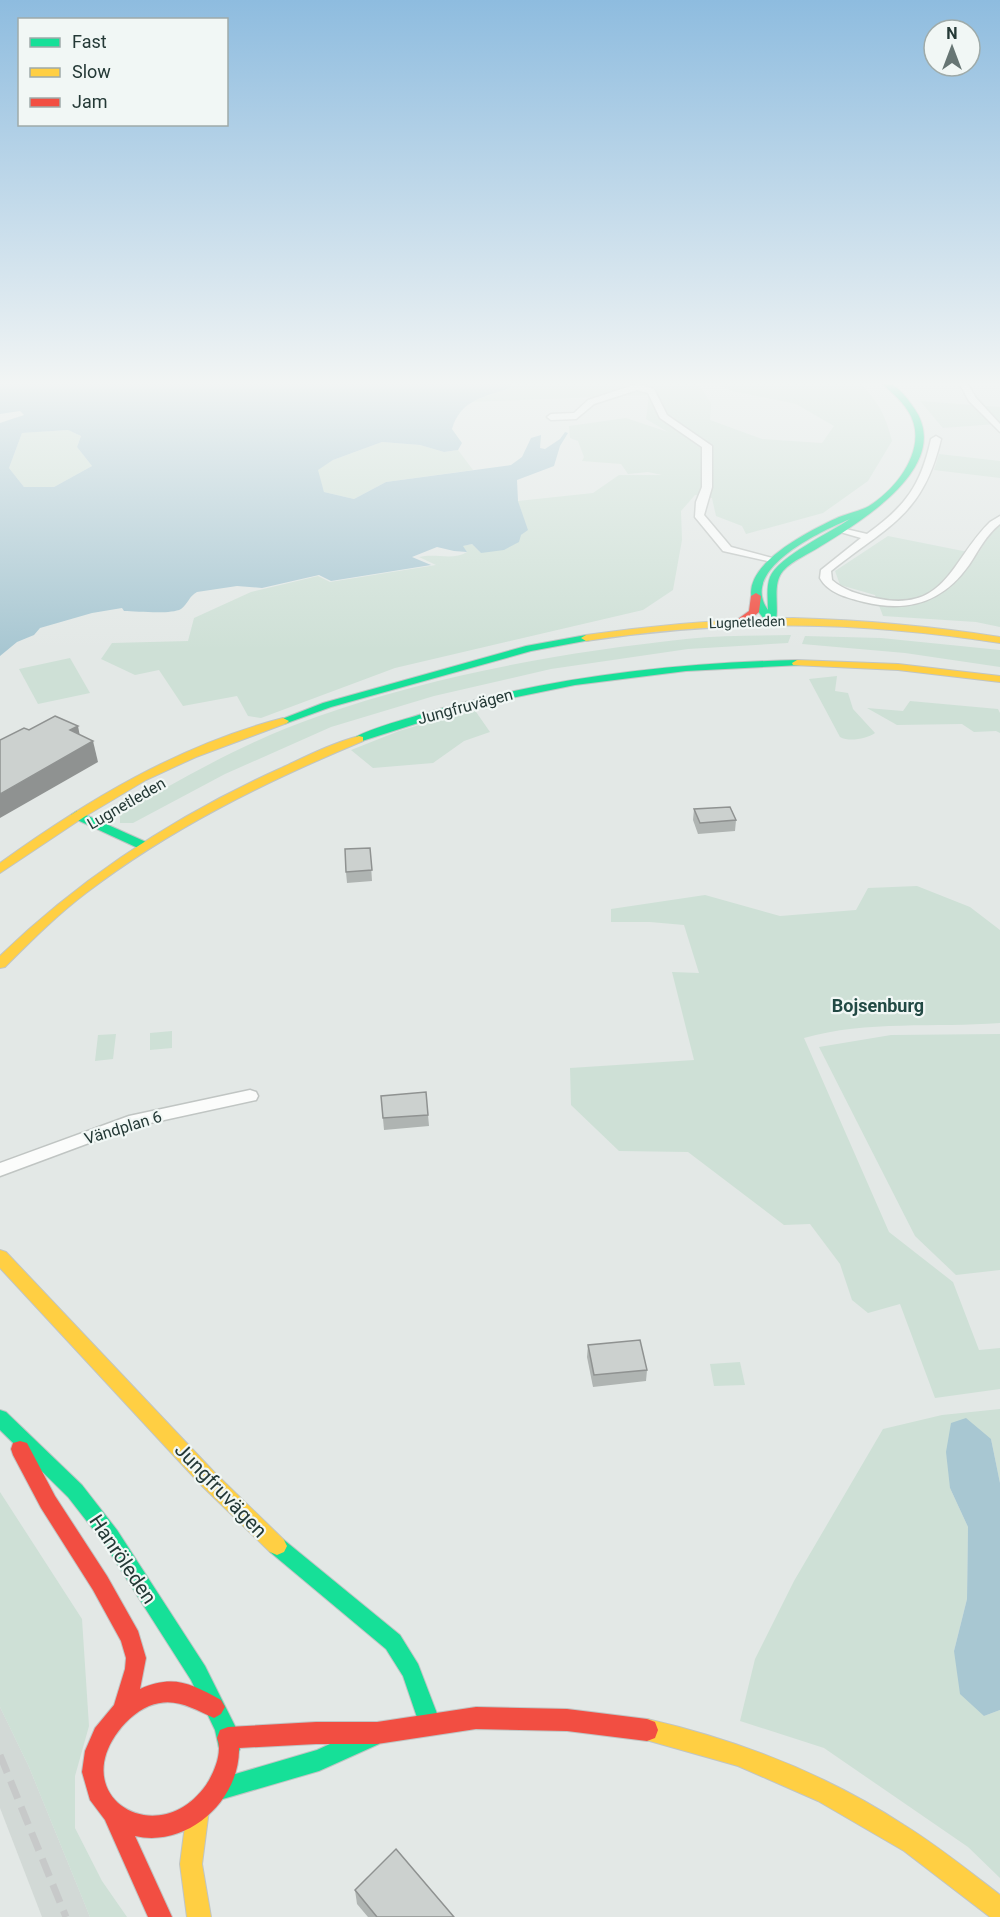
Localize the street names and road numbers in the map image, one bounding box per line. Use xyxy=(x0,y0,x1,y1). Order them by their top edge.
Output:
street label: Lugnetleden xyxy=(709,613,785,631)
street label: Jungfruvägen xyxy=(415,685,515,728)
street label: Lugnetleden xyxy=(84,773,169,834)
street label: Vändplan 6 xyxy=(82,1107,164,1148)
street label: Jungfruvägen xyxy=(170,1438,272,1542)
street label: Hanröleden xyxy=(84,1510,162,1608)

